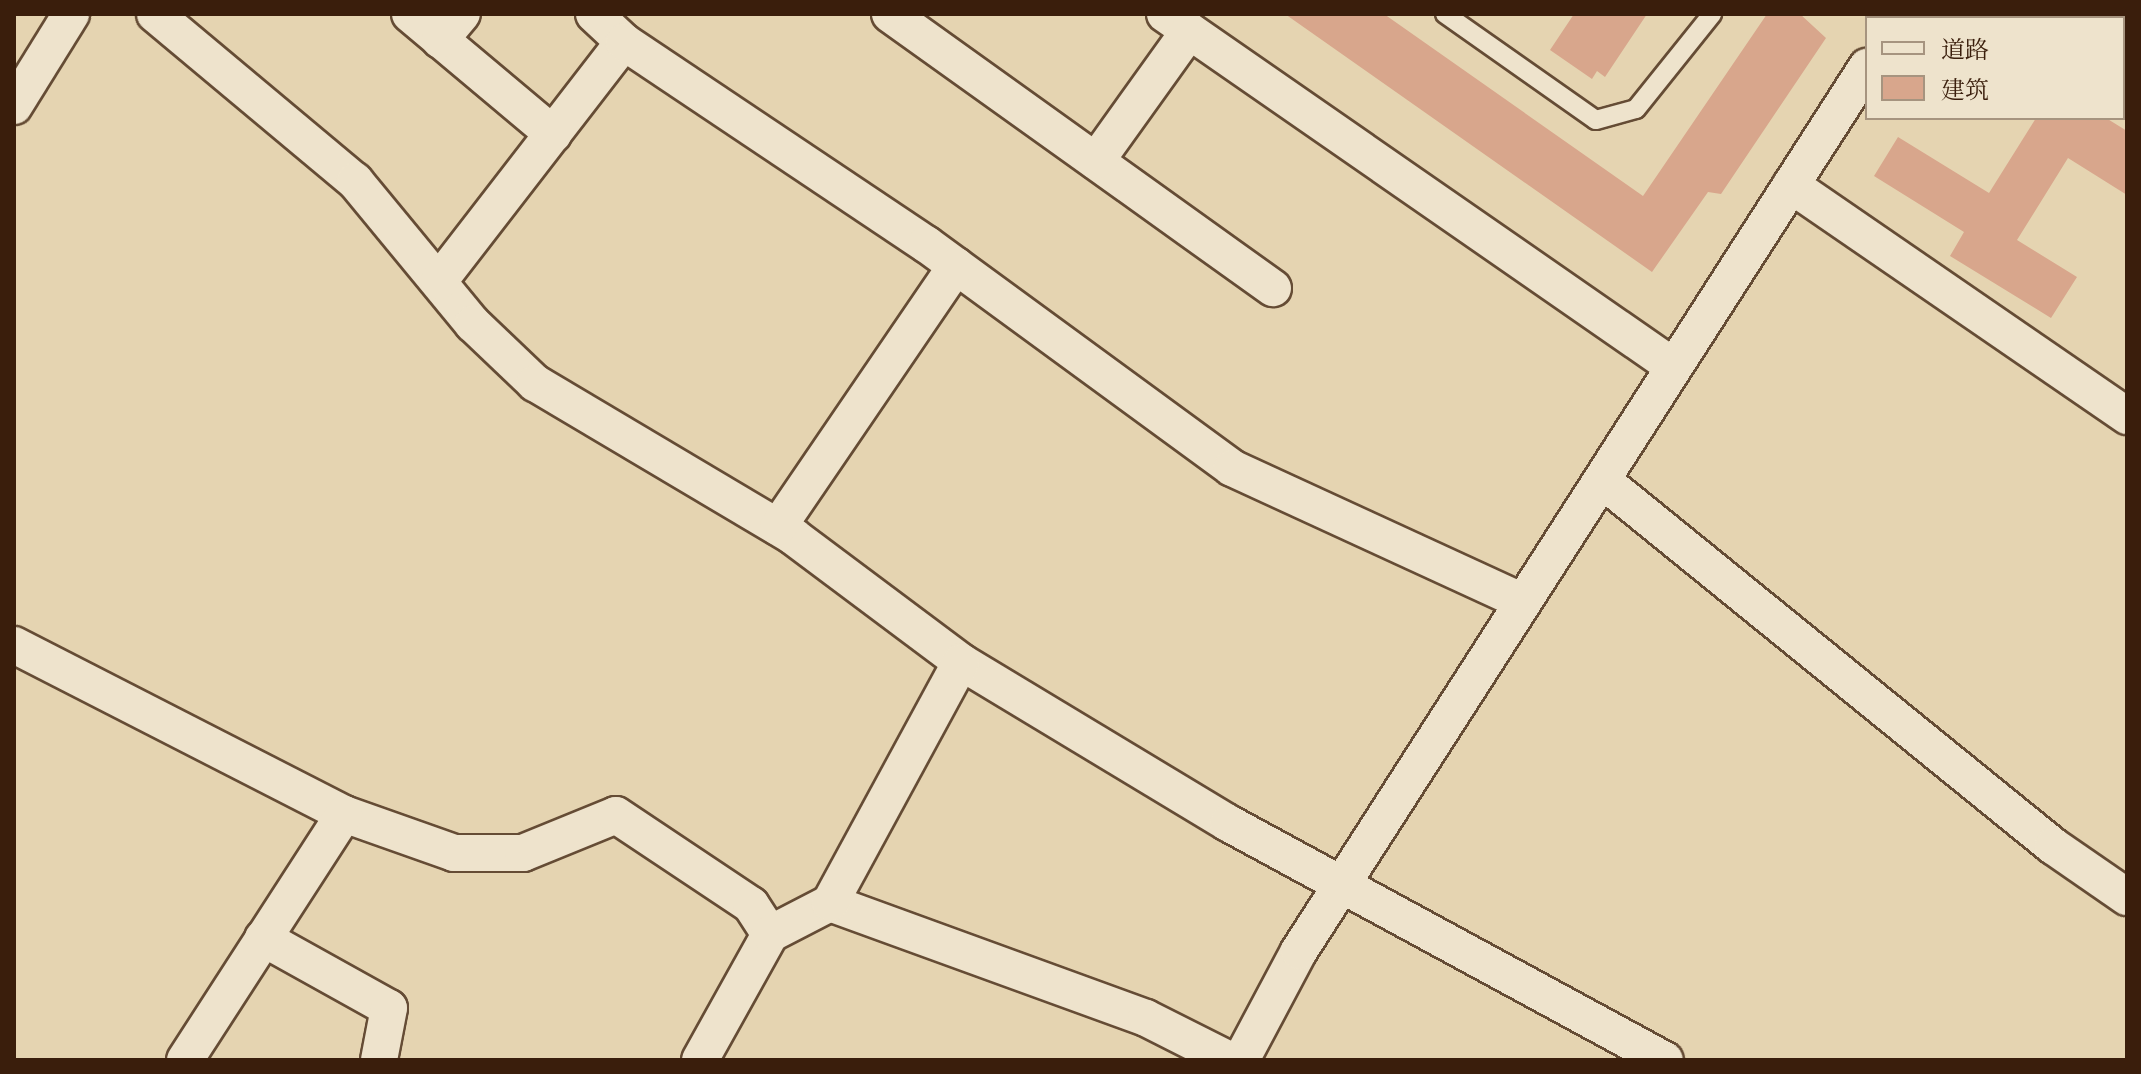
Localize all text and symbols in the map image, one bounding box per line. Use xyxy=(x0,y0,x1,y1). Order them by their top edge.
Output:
legend xyxy=(1865,16,2125,120)
text: 道路 xyxy=(1941,36,1989,67)
text: 建筑 xyxy=(1941,76,1989,107)

